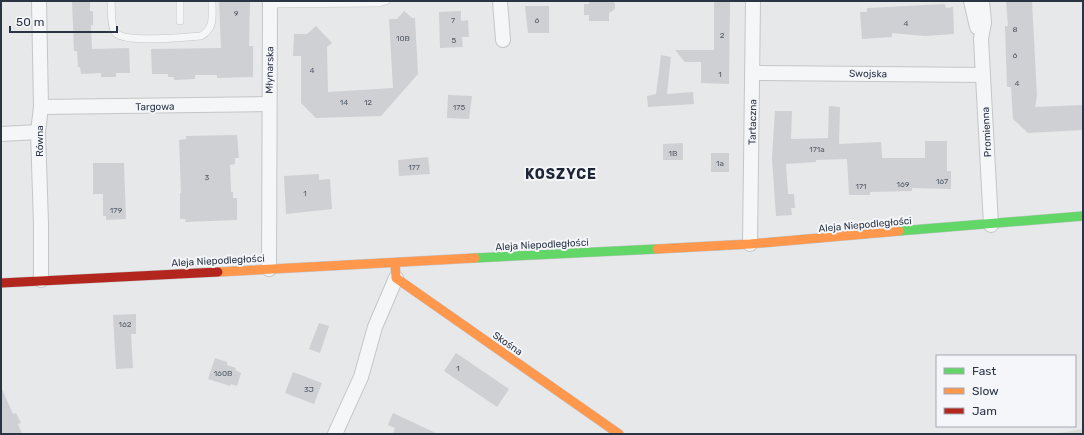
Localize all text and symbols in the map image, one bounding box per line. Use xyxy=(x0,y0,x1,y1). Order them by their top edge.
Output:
scale bar xyxy=(10,8,117,34)
house number: 9 xyxy=(234,9,239,18)
text: 50 m xyxy=(16,15,44,29)
house number: 7 xyxy=(451,16,455,25)
house number: 6 xyxy=(535,16,540,25)
house number: 4 xyxy=(904,19,909,28)
house number: 8 xyxy=(1012,25,1018,34)
house number: 2 xyxy=(720,31,725,40)
house number: 10B xyxy=(396,34,410,43)
house number: 5 xyxy=(452,36,457,45)
street label: Młynarska xyxy=(264,46,276,94)
house number: 6 xyxy=(1013,51,1018,60)
house number: 4 xyxy=(310,66,315,75)
street label: Swojska xyxy=(849,68,887,80)
house number: 1 xyxy=(718,70,722,79)
house number: 4 xyxy=(1015,79,1020,88)
house number: 14 xyxy=(340,98,348,107)
house number: 12 xyxy=(364,98,372,107)
street label: Tartaczna xyxy=(747,99,759,145)
street label: Targowa xyxy=(135,101,175,113)
house number: 175 xyxy=(453,103,465,112)
street label: Promienna xyxy=(980,106,994,157)
street label: Równa xyxy=(34,125,46,157)
house number: 171a xyxy=(809,145,825,154)
house number: 1B xyxy=(669,149,677,158)
house number: 1a xyxy=(716,159,724,168)
house number: 177 xyxy=(408,163,420,172)
district label: KOSZYCE xyxy=(525,166,597,183)
house number: 3 xyxy=(205,173,210,182)
house number: 167 xyxy=(936,177,948,186)
house number: 169 xyxy=(897,180,910,189)
house number: 171 xyxy=(856,182,866,191)
house number: 1 xyxy=(303,189,307,198)
house number: 179 xyxy=(110,206,122,215)
street label: Aleja Niepodległości xyxy=(818,215,912,235)
street label: Aleja Niepodległości xyxy=(495,237,589,253)
street label: Aleja Niepodległości xyxy=(171,253,265,269)
house number: 162 xyxy=(119,320,132,329)
street label: Skośna xyxy=(490,329,525,358)
legend xyxy=(936,355,1076,427)
house number: 1 xyxy=(456,364,460,373)
text: Fast xyxy=(972,364,996,378)
house number: 160B xyxy=(214,369,232,378)
text: Slow xyxy=(972,384,999,398)
house number: 3J xyxy=(304,385,314,394)
text: Jam xyxy=(972,404,997,418)

